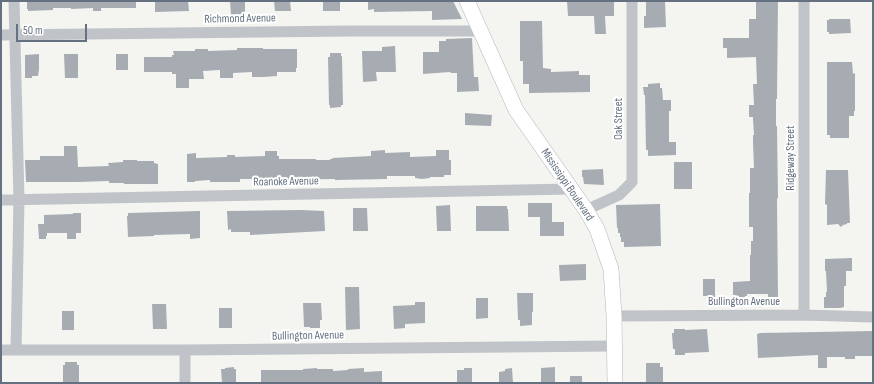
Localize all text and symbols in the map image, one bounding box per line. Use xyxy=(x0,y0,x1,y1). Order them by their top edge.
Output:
street label: Richmond Avenue xyxy=(204,11,276,27)
scale bar xyxy=(18,16,89,42)
text: 50 m xyxy=(23,23,43,38)
street label: Oak Street xyxy=(612,98,626,140)
street label: Ridgeway Street xyxy=(784,125,798,191)
street label: Mississippi Boulevard xyxy=(537,146,597,224)
street label: Roanoke Avenue xyxy=(253,174,319,190)
street label: Bullington Avenue xyxy=(708,295,780,309)
street label: Bullington Avenue xyxy=(272,328,344,344)

